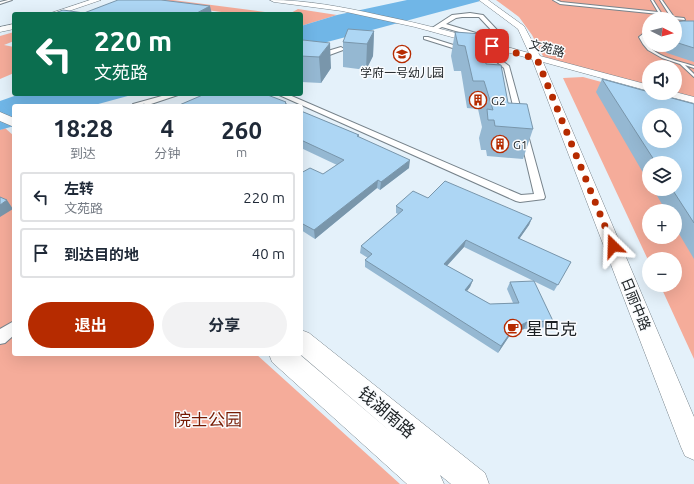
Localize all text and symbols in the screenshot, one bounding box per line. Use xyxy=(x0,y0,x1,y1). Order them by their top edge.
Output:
north arrow xyxy=(642,12,682,52)
map controls xyxy=(642,12,682,292)
text: 220 m xyxy=(94,25,172,56)
icon: left xyxy=(28,28,80,80)
pin xyxy=(475,29,509,63)
icon: arrive xyxy=(481,35,503,57)
street label: 文苑路 xyxy=(528,37,566,59)
school or university icon: 学府一号幼儿园 xyxy=(392,44,412,64)
button: sound xyxy=(642,60,682,100)
text: 文苑路 xyxy=(94,62,148,82)
place label: 学府一号幼儿园 xyxy=(360,66,444,79)
building icon: G2 xyxy=(468,90,488,110)
place label: G2 xyxy=(491,94,506,107)
button: search xyxy=(642,108,682,148)
text: 18:28 xyxy=(53,115,113,142)
text: 4 xyxy=(160,115,174,142)
text: 260 xyxy=(221,117,262,144)
building icon: G1 xyxy=(490,134,510,154)
place label: G1 xyxy=(513,138,528,151)
text: m xyxy=(236,145,247,159)
text: 到达 xyxy=(70,146,96,160)
text: 分钟 xyxy=(154,146,180,160)
button: layers xyxy=(642,156,682,196)
text: 左转 xyxy=(64,180,94,197)
icon: left xyxy=(30,186,52,208)
text: 220 m xyxy=(243,189,285,206)
text: 文苑路 xyxy=(64,201,103,215)
button: + xyxy=(642,204,682,244)
position arrow xyxy=(592,225,634,267)
icon: arrive xyxy=(30,242,52,264)
text: 40 m xyxy=(252,245,285,262)
text: 到达目的地 xyxy=(64,246,139,263)
button: − xyxy=(642,252,682,292)
street label: 日丽中路 xyxy=(618,275,654,333)
button: 退出 xyxy=(28,302,154,348)
button: 分享 xyxy=(162,302,287,348)
cafe icon: 星巴克 xyxy=(503,318,523,338)
place label: 星巴克 xyxy=(526,319,577,338)
street label: 钱湖南路 xyxy=(355,383,419,441)
park label: 院士公园 xyxy=(174,410,242,429)

